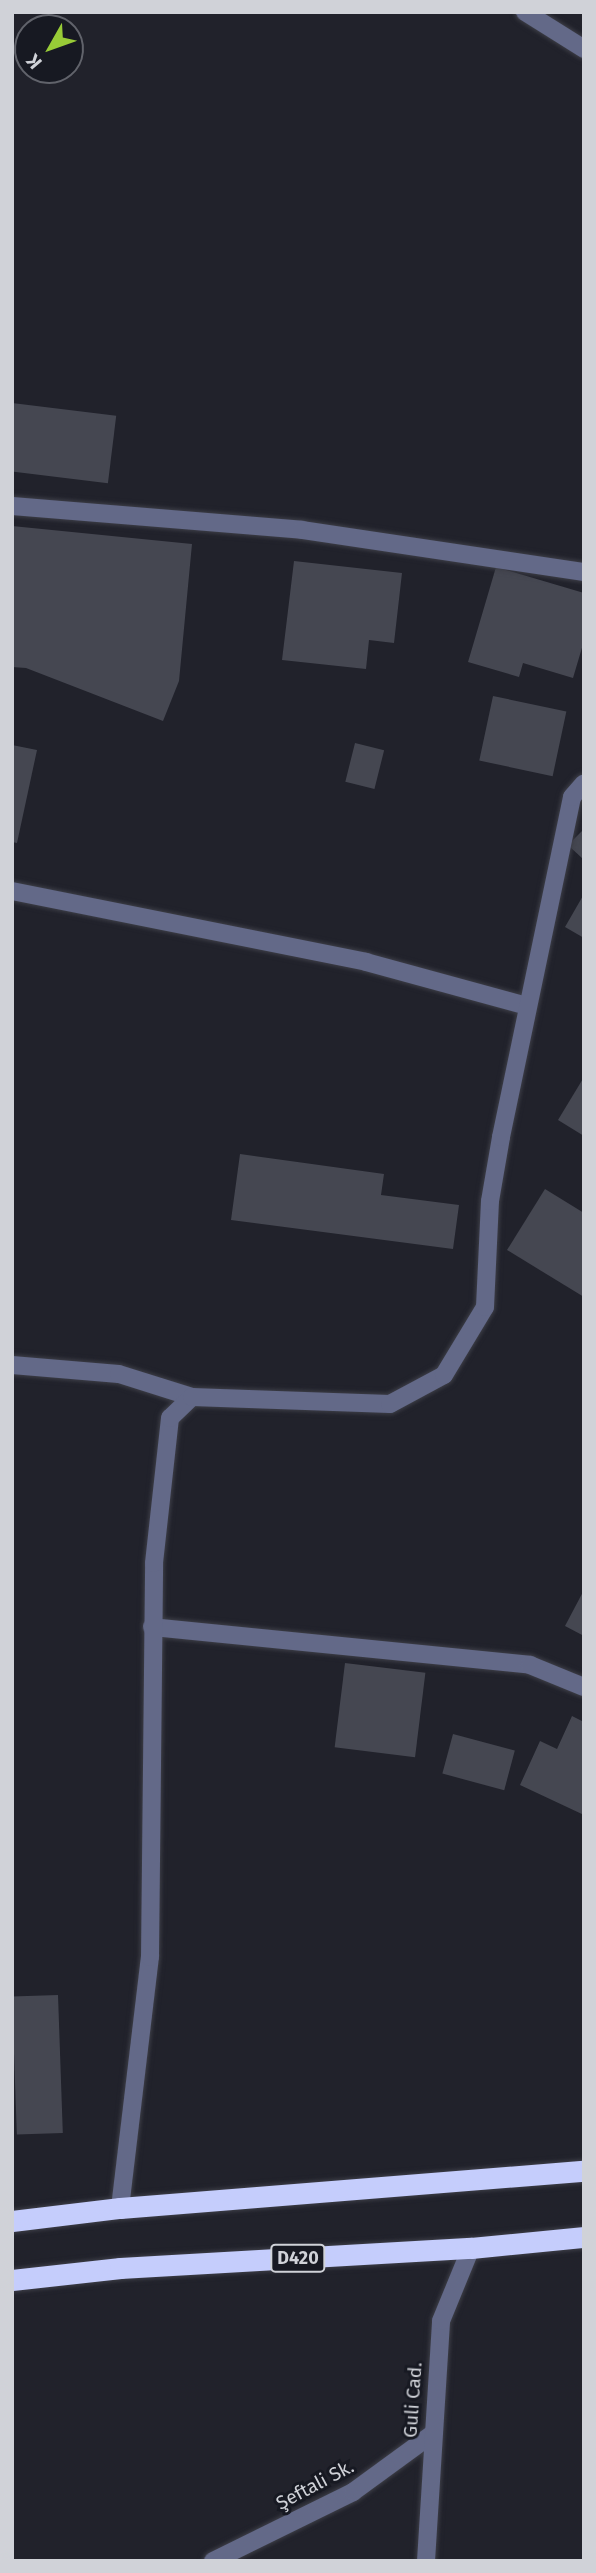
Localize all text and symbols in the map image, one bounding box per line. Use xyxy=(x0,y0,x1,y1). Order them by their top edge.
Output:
north arrow xyxy=(14,14,84,84)
text: K xyxy=(21,50,47,74)
road number: D420 xyxy=(270,2244,326,2272)
street label: Guli Cad. xyxy=(399,2361,427,2439)
street label: Şeftali Sk. xyxy=(272,2455,358,2515)

